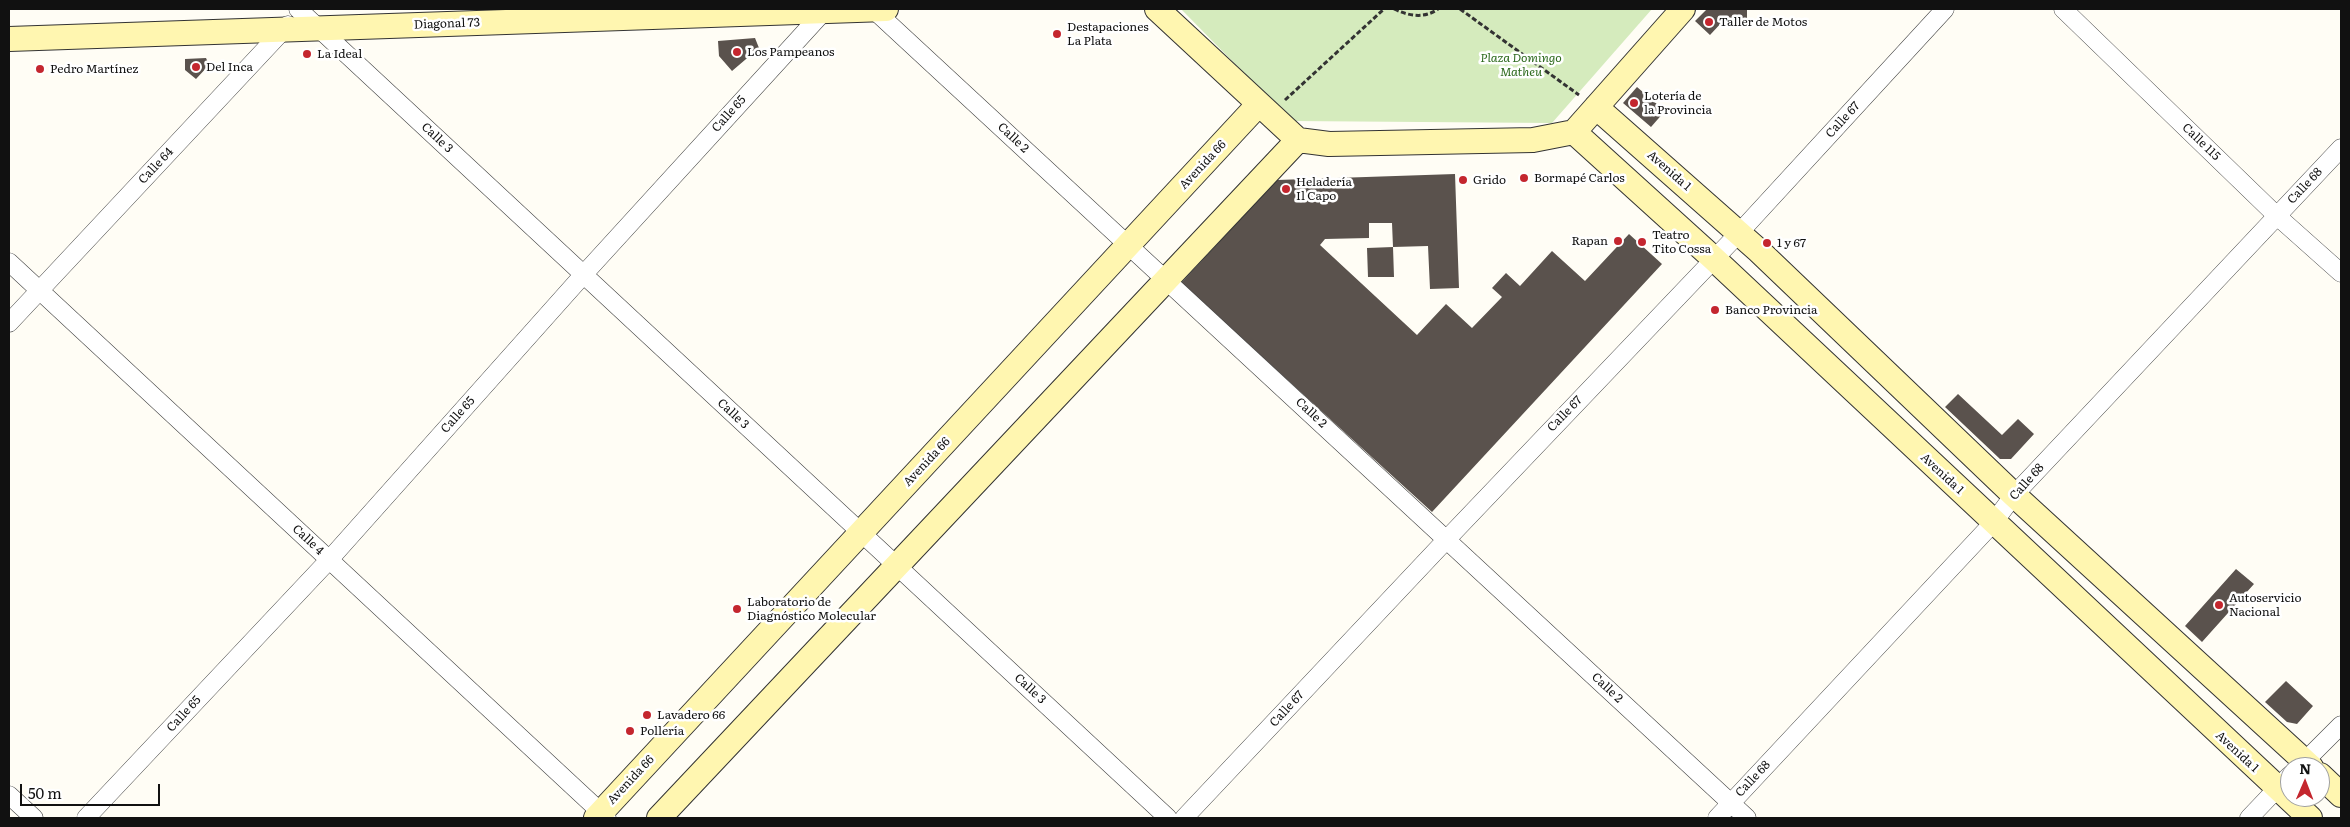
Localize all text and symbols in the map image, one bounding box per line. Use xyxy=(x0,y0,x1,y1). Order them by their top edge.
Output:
place label: Taller de Motos xyxy=(1719,15,1807,29)
street label: Diagonal 73 xyxy=(414,16,480,32)
marker: Taller de Motos xyxy=(1703,16,1715,28)
place label: Destapaciones La Plata xyxy=(1067,20,1149,48)
marker: Destapaciones La Plata xyxy=(1051,28,1063,40)
place label: Los Pampeanos xyxy=(747,45,835,59)
marker: Los Pampeanos xyxy=(731,46,743,58)
place label: La Ideal xyxy=(317,47,362,61)
marker: La Ideal xyxy=(301,48,313,60)
park label: Plaza Domingo Matheu xyxy=(1480,51,1562,79)
place label: Del Inca xyxy=(206,60,253,74)
marker: Del Inca xyxy=(190,61,202,73)
place label: Pedro Martínez xyxy=(50,62,138,76)
marker: Pedro Martínez xyxy=(34,63,46,75)
place label: Lotería de la Provincia xyxy=(1644,89,1712,117)
street label: Calle 65 xyxy=(709,93,749,135)
marker: Lotería de la Provincia xyxy=(1628,97,1640,109)
street label: Calle 67 xyxy=(1823,99,1863,141)
street label: Calle 3 xyxy=(418,120,456,156)
street label: Calle 2 xyxy=(994,120,1032,156)
street label: Calle 115 xyxy=(2179,120,2223,164)
street label: Avenida 66 xyxy=(1177,138,1229,192)
street label: Calle 64 xyxy=(136,145,176,187)
street label: Avenida 1 xyxy=(1644,148,1694,194)
street label: Calle 68 xyxy=(2285,165,2325,207)
place label: Bormapé Carlos xyxy=(1534,171,1625,185)
marker: Bormapé Carlos xyxy=(1518,172,1530,184)
place label: Grido xyxy=(1473,173,1506,187)
marker: Grido xyxy=(1457,174,1469,186)
place label: Heladería Il Capo xyxy=(1296,175,1352,203)
marker: Heladería Il Capo xyxy=(1280,183,1292,195)
place label: Teatro Tito Cossa xyxy=(1652,228,1711,256)
place label: Rapan xyxy=(1571,234,1608,248)
marker: Rapan xyxy=(1612,235,1624,247)
marker: Teatro Tito Cossa xyxy=(1636,236,1648,248)
place label: 1 y 67 xyxy=(1777,236,1806,250)
marker: 1 y 67 xyxy=(1761,237,1773,249)
place label: Banco Provincia xyxy=(1725,303,1818,317)
marker: Banco Provincia xyxy=(1709,304,1721,316)
street label: Calle 67 xyxy=(1545,393,1585,435)
street label: Calle 65 xyxy=(438,394,478,436)
street label: Calle 2 xyxy=(1292,395,1330,431)
street label: Calle 3 xyxy=(714,396,752,432)
street label: Avenida 66 xyxy=(901,435,953,489)
street label: Avenida 1 xyxy=(1917,450,1967,498)
street label: Calle 68 xyxy=(2007,461,2047,503)
street label: Calle 4 xyxy=(289,522,327,558)
place label: Autoservicio Nacional xyxy=(2229,591,2302,619)
place label: Laboratorio de Diagnóstico Molecular xyxy=(747,595,876,623)
marker: Autoservicio Nacional xyxy=(2213,599,2225,611)
marker: Laboratorio de Diagnóstico Molecular xyxy=(731,603,743,615)
street label: Calle 2 xyxy=(1588,670,1626,706)
street label: Calle 3 xyxy=(1011,671,1049,707)
street label: Calle 67 xyxy=(1267,688,1307,730)
street label: Calle 65 xyxy=(164,693,204,735)
place label: Lavadero 66 xyxy=(657,708,725,722)
marker: Lavadero 66 xyxy=(641,709,653,721)
place label: Pollería xyxy=(640,724,684,738)
marker: Pollería xyxy=(624,725,636,737)
street label: Avenida 1 xyxy=(2212,728,2262,776)
street label: Avenida 66 xyxy=(605,753,657,807)
north arrow xyxy=(2280,757,2330,807)
street label: Calle 68 xyxy=(1733,758,1773,800)
text: N xyxy=(2299,758,2311,778)
scale bar xyxy=(22,774,162,806)
text: 50 m xyxy=(28,781,62,804)

